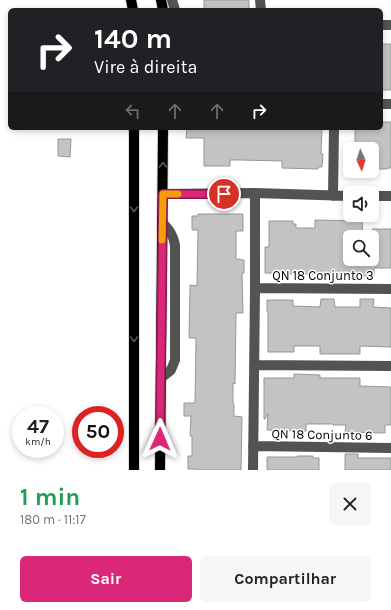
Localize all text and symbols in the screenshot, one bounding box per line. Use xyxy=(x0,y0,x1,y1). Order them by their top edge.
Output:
text: 140 m xyxy=(94,22,172,55)
icon: right xyxy=(28,24,80,76)
text: Vire à direita xyxy=(94,56,198,78)
icon: left xyxy=(122,100,144,122)
icon: ahead xyxy=(164,100,186,122)
icon: ahead xyxy=(206,100,228,122)
icon: right xyxy=(248,100,270,122)
north arrow xyxy=(343,142,379,178)
map controls xyxy=(343,142,379,266)
one-way arrow xyxy=(159,162,167,168)
pin xyxy=(207,177,241,211)
icon: arrive xyxy=(213,183,235,205)
button: sound xyxy=(343,186,379,222)
one-way arrow xyxy=(130,206,138,212)
button: search xyxy=(343,230,379,266)
street label: QN 18 Conjunto 3 xyxy=(272,268,374,283)
one-way arrow xyxy=(130,336,138,342)
speed limit sign: 50 xyxy=(72,406,124,458)
text: 47 xyxy=(27,415,49,438)
position arrow xyxy=(139,418,181,460)
street label: QN 18 Conjunto 6 xyxy=(271,426,373,443)
text: km/h xyxy=(25,436,51,448)
text: 1 min xyxy=(20,483,80,511)
button: close xyxy=(329,483,371,525)
text: 180 m · 11:17 xyxy=(20,512,86,527)
button: Sair xyxy=(20,556,192,602)
button: Compartilhar xyxy=(200,556,371,602)

